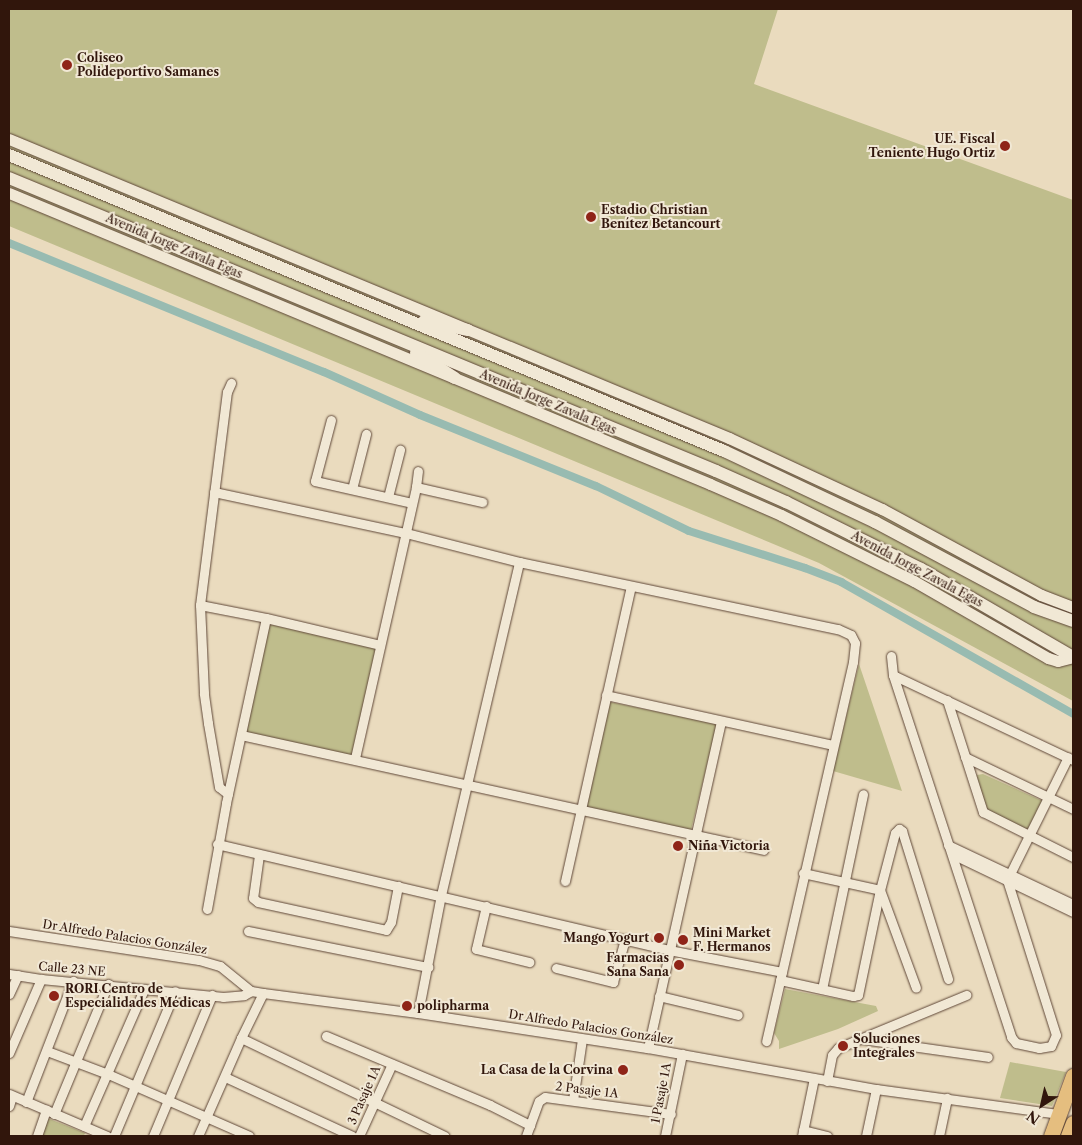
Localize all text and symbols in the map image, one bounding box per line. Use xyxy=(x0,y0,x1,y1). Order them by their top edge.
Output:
place label: Coliseo Polideportivo Samanes xyxy=(77,51,219,79)
marker: Coliseo Polideportivo Samanes xyxy=(61,59,73,71)
place label: UE. Fiscal Teniente Hugo Ortiz xyxy=(869,132,995,160)
marker: UE. Fiscal Teniente Hugo Ortiz xyxy=(999,140,1011,152)
place label: Estadio Christian Benítez Betancourt xyxy=(601,203,720,231)
street label: Avenida Jorge Zavala Egas xyxy=(103,211,245,281)
marker: Estadio Christian Benítez Betancourt xyxy=(585,211,597,223)
street label: Avenida Jorge Zavala Egas xyxy=(477,367,619,437)
street label: Avenida Jorge Zavala Egas xyxy=(849,528,985,610)
place label: Niña Victoria xyxy=(688,839,770,853)
marker: Niña Victoria xyxy=(672,840,684,852)
street label: Dr Alfredo Palacios González xyxy=(41,917,209,957)
place label: Mini Market F. Hermanos xyxy=(693,926,771,954)
place label: Mango Yogurt xyxy=(563,931,649,945)
marker: Mango Yogurt xyxy=(653,932,665,944)
marker: Mini Market F. Hermanos xyxy=(677,934,689,946)
place label: Farmacias Sana Sana xyxy=(606,951,669,979)
street label: Calle 23 NE xyxy=(38,959,106,979)
marker: Farmacias Sana Sana xyxy=(673,959,685,971)
place label: RORI Centro de Especialidades Médicas xyxy=(65,982,211,1010)
marker: RORI Centro de Especialidades Médicas xyxy=(47,989,61,1003)
place label: polipharma xyxy=(417,999,489,1013)
marker: polipharma xyxy=(401,1000,413,1012)
street label: Dr Alfredo Palacios González xyxy=(507,1007,675,1047)
place label: Soluciones Integrales xyxy=(853,1032,920,1060)
marker: Soluciones Integrales xyxy=(837,1040,849,1052)
street label: 1 Pasaje 1A xyxy=(648,1061,674,1125)
street label: 3 Pasaje 1A xyxy=(345,1063,383,1127)
place label: La Casa de la Corvina xyxy=(480,1063,613,1077)
marker: La Casa de la Corvina xyxy=(617,1064,629,1076)
street label: 2 Pasaje 1A xyxy=(555,1079,619,1101)
north arrow xyxy=(1017,1080,1067,1130)
text: N xyxy=(1023,1106,1044,1128)

